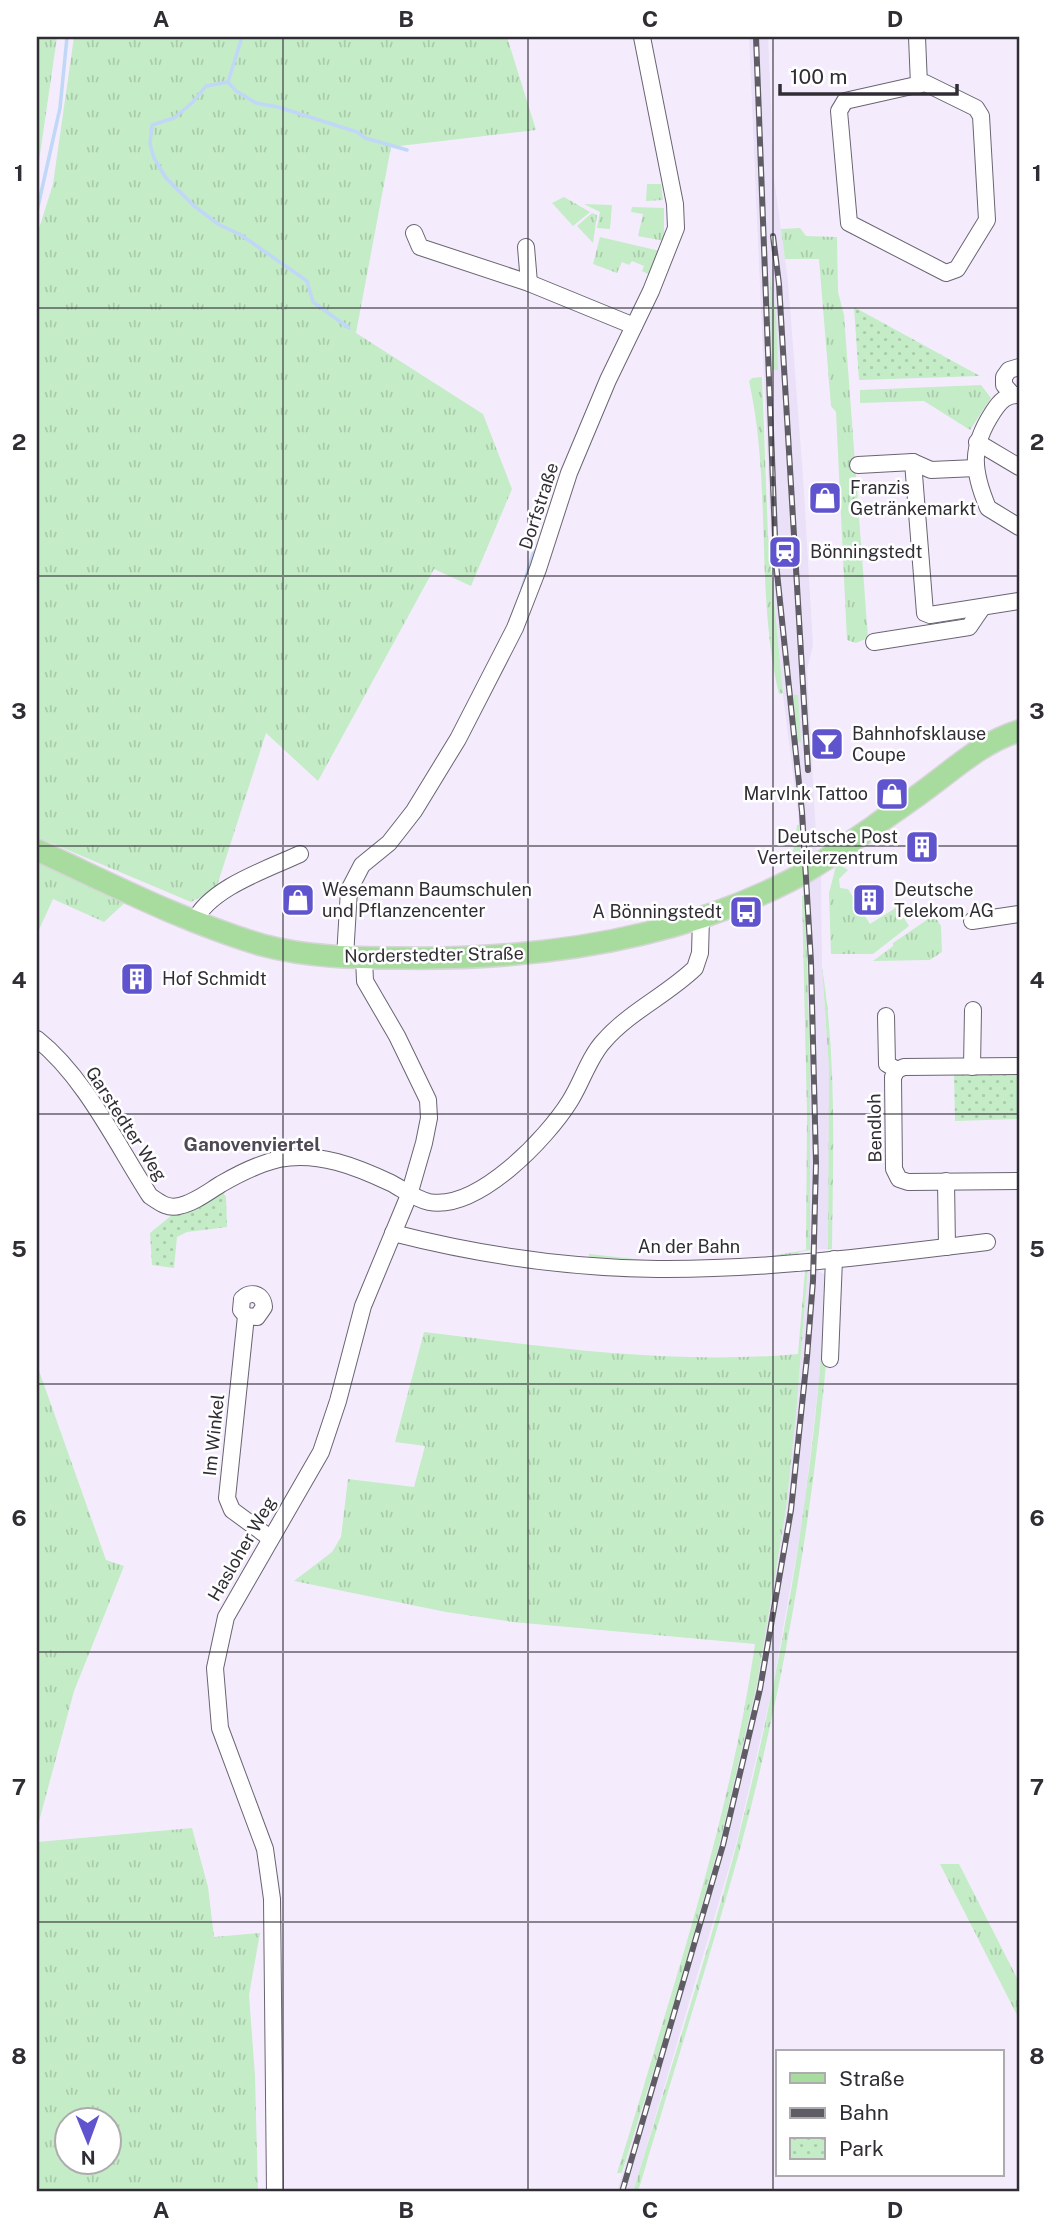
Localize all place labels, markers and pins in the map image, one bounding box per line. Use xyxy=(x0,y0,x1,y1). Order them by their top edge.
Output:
place label: Franzis Getränkemarkt xyxy=(850,477,976,519)
shop icon: Franzis Getränkemarkt xyxy=(806,479,844,517)
station icon: Bönningstedt xyxy=(766,533,804,571)
place label: Bönningstedt xyxy=(810,541,923,562)
place label: Bahnhofsklause Coupe xyxy=(852,723,986,765)
bar icon: Bahnhofsklause Coupe xyxy=(808,725,846,763)
shop icon: MarvInk Tattoo xyxy=(873,775,911,813)
place label: MarvInk Tattoo xyxy=(743,783,868,804)
place label: Deutsche Post Verteilerzentrum xyxy=(757,826,898,868)
building icon: Deutsche Post Verteilerzentrum xyxy=(903,828,941,866)
place label: Wesemann Baumschulen und Pflanzencenter xyxy=(322,879,532,921)
place label: Deutsche Telekom AG xyxy=(894,879,994,921)
shop icon: Wesemann Baumschulen und Pflanzencenter xyxy=(279,881,317,919)
building icon: Deutsche Telekom AG xyxy=(850,881,888,919)
bus stop icon: A Bönningstedt xyxy=(727,893,765,931)
place label: A Bönningstedt xyxy=(592,901,722,922)
building icon: Hof Schmidt xyxy=(118,960,156,998)
place label: Hof Schmidt xyxy=(162,968,267,989)

